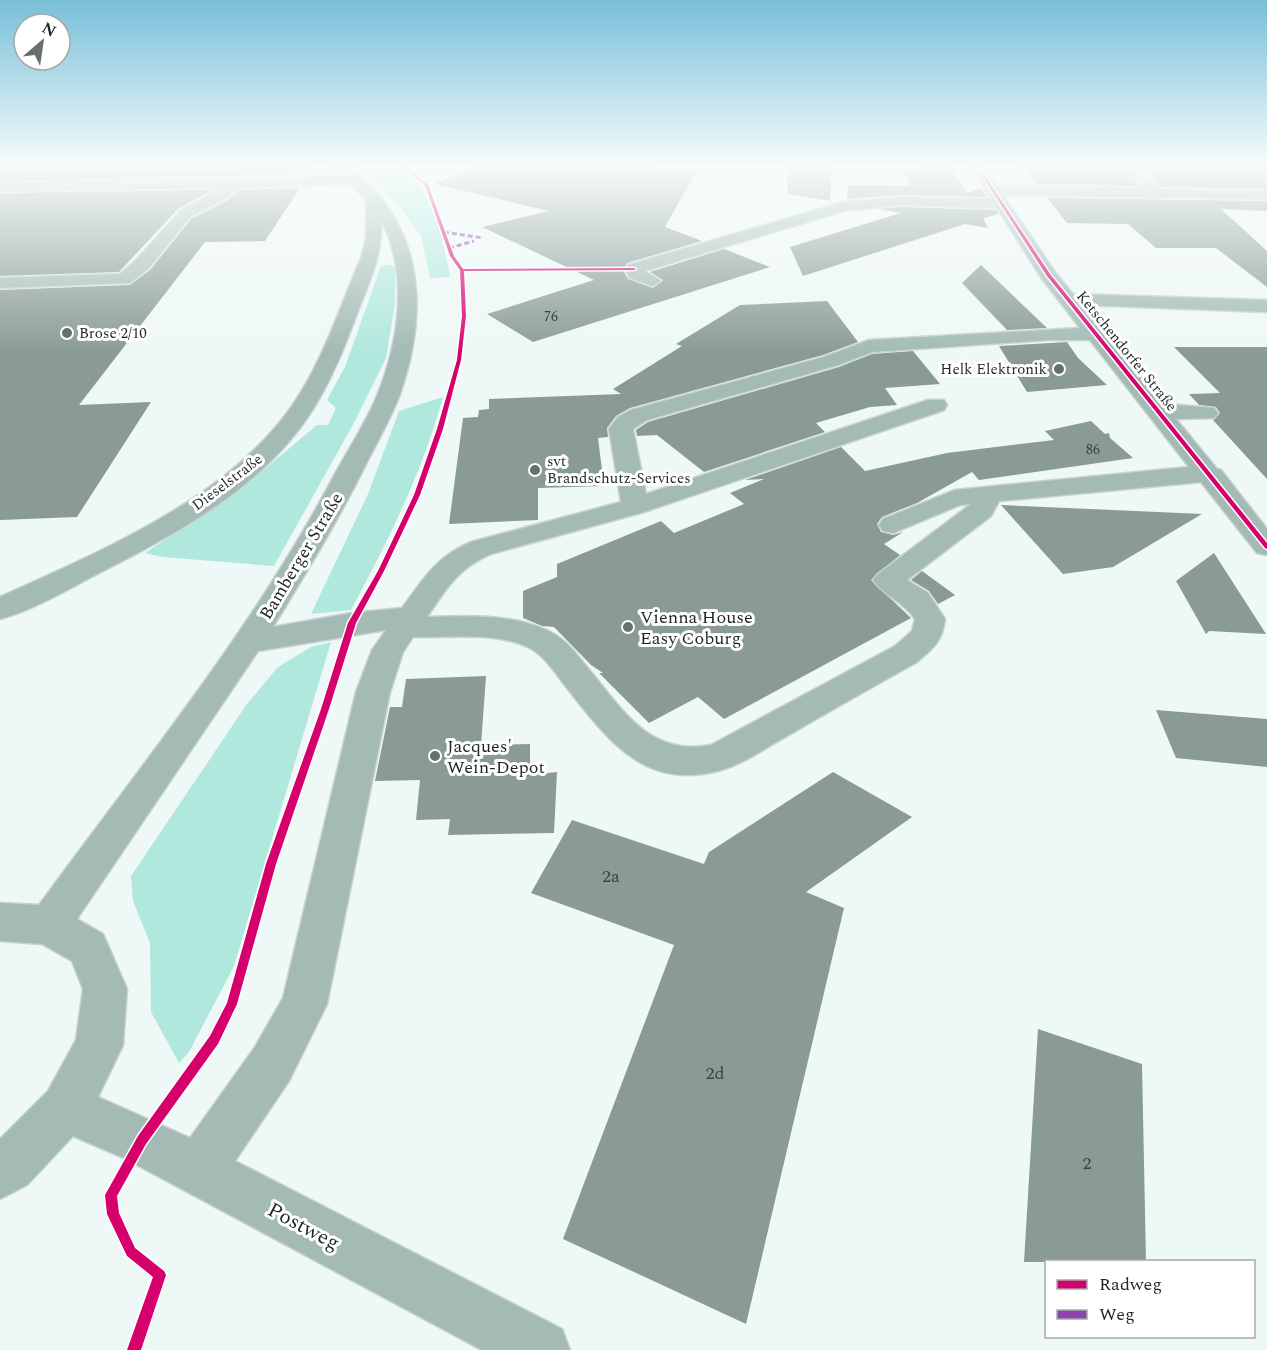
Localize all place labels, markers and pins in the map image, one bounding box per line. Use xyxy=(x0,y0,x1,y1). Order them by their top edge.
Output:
place label: Brose 2/10 xyxy=(79,322,147,345)
marker: Brose 2/10 xyxy=(60,326,74,340)
place label: Helk Elektronik xyxy=(940,358,1047,381)
marker: Helk Elektronik xyxy=(1052,362,1066,376)
place label: svt Brandschutz-Services xyxy=(547,450,691,490)
marker: svt Brandschutz-Services xyxy=(528,463,542,477)
place label: Vienna House Easy Coburg xyxy=(640,604,753,652)
marker: Vienna House Easy Coburg xyxy=(621,620,635,634)
place label: Jacques' Wein-Depot xyxy=(447,733,545,781)
marker: Jacques' Wein-Depot xyxy=(428,749,442,763)

